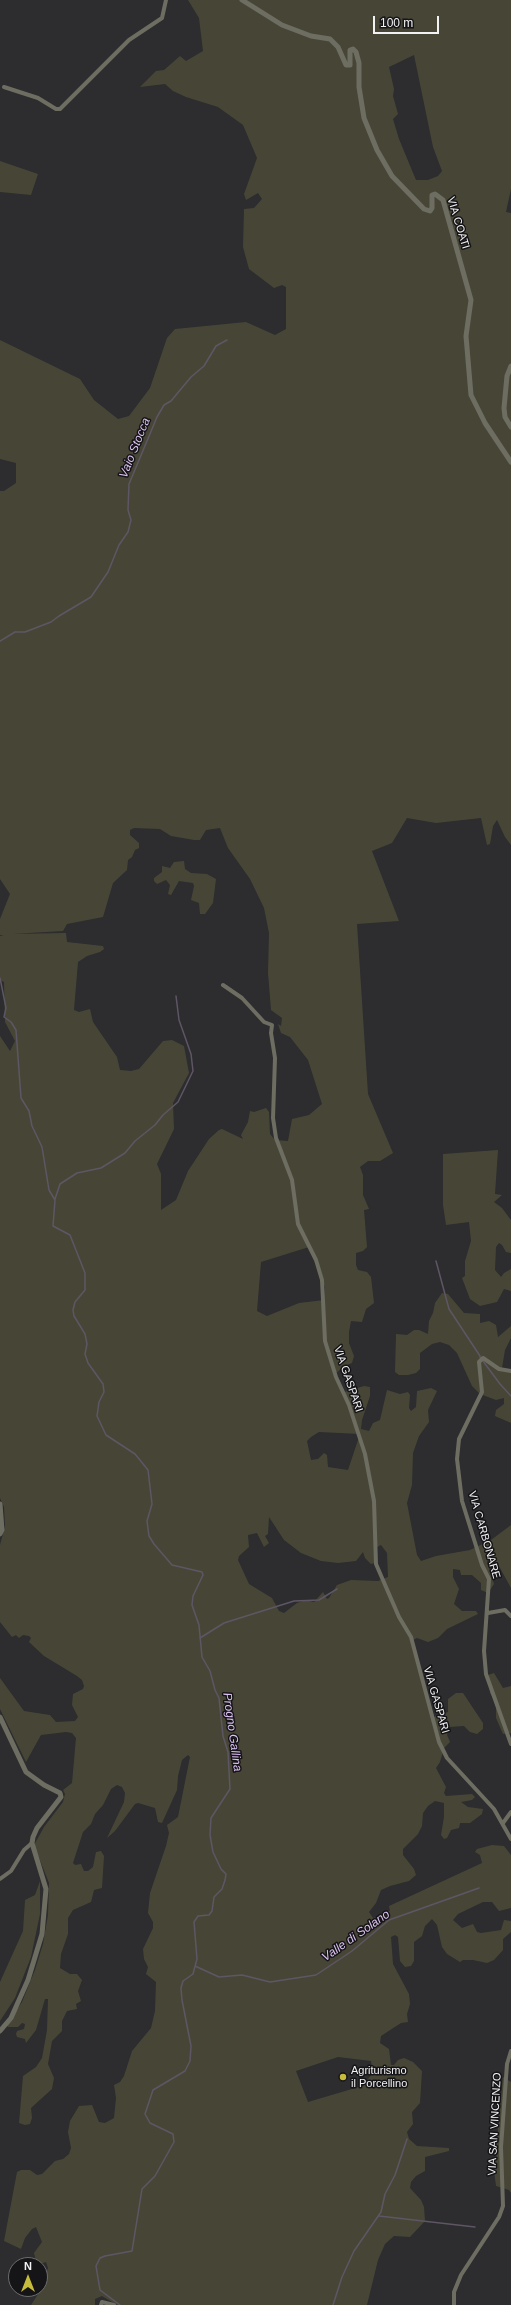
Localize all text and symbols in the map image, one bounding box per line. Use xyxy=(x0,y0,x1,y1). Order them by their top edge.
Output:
scale bar xyxy=(375,8,441,34)
text: 100 m xyxy=(380,16,413,30)
street label: VIA COATI xyxy=(444,195,472,251)
water label: Vaio Stocca xyxy=(116,416,154,480)
street label: VIA GASPARI xyxy=(331,1344,365,1414)
street label: VIA CARBONARE xyxy=(465,1490,503,1580)
street label: VIA GASPARI xyxy=(420,1665,452,1735)
water label: Progno Gallina xyxy=(219,1692,245,1772)
water label: Valle di Solano xyxy=(319,1907,393,1965)
place label: Agriturismo il Porcellino xyxy=(351,2064,407,2090)
marker: Agriturismo il Porcellino xyxy=(338,2072,348,2082)
street label: VIA SAN VINCENZO xyxy=(486,2072,504,2176)
north arrow xyxy=(8,2257,48,2297)
text: N xyxy=(24,2260,32,2272)

